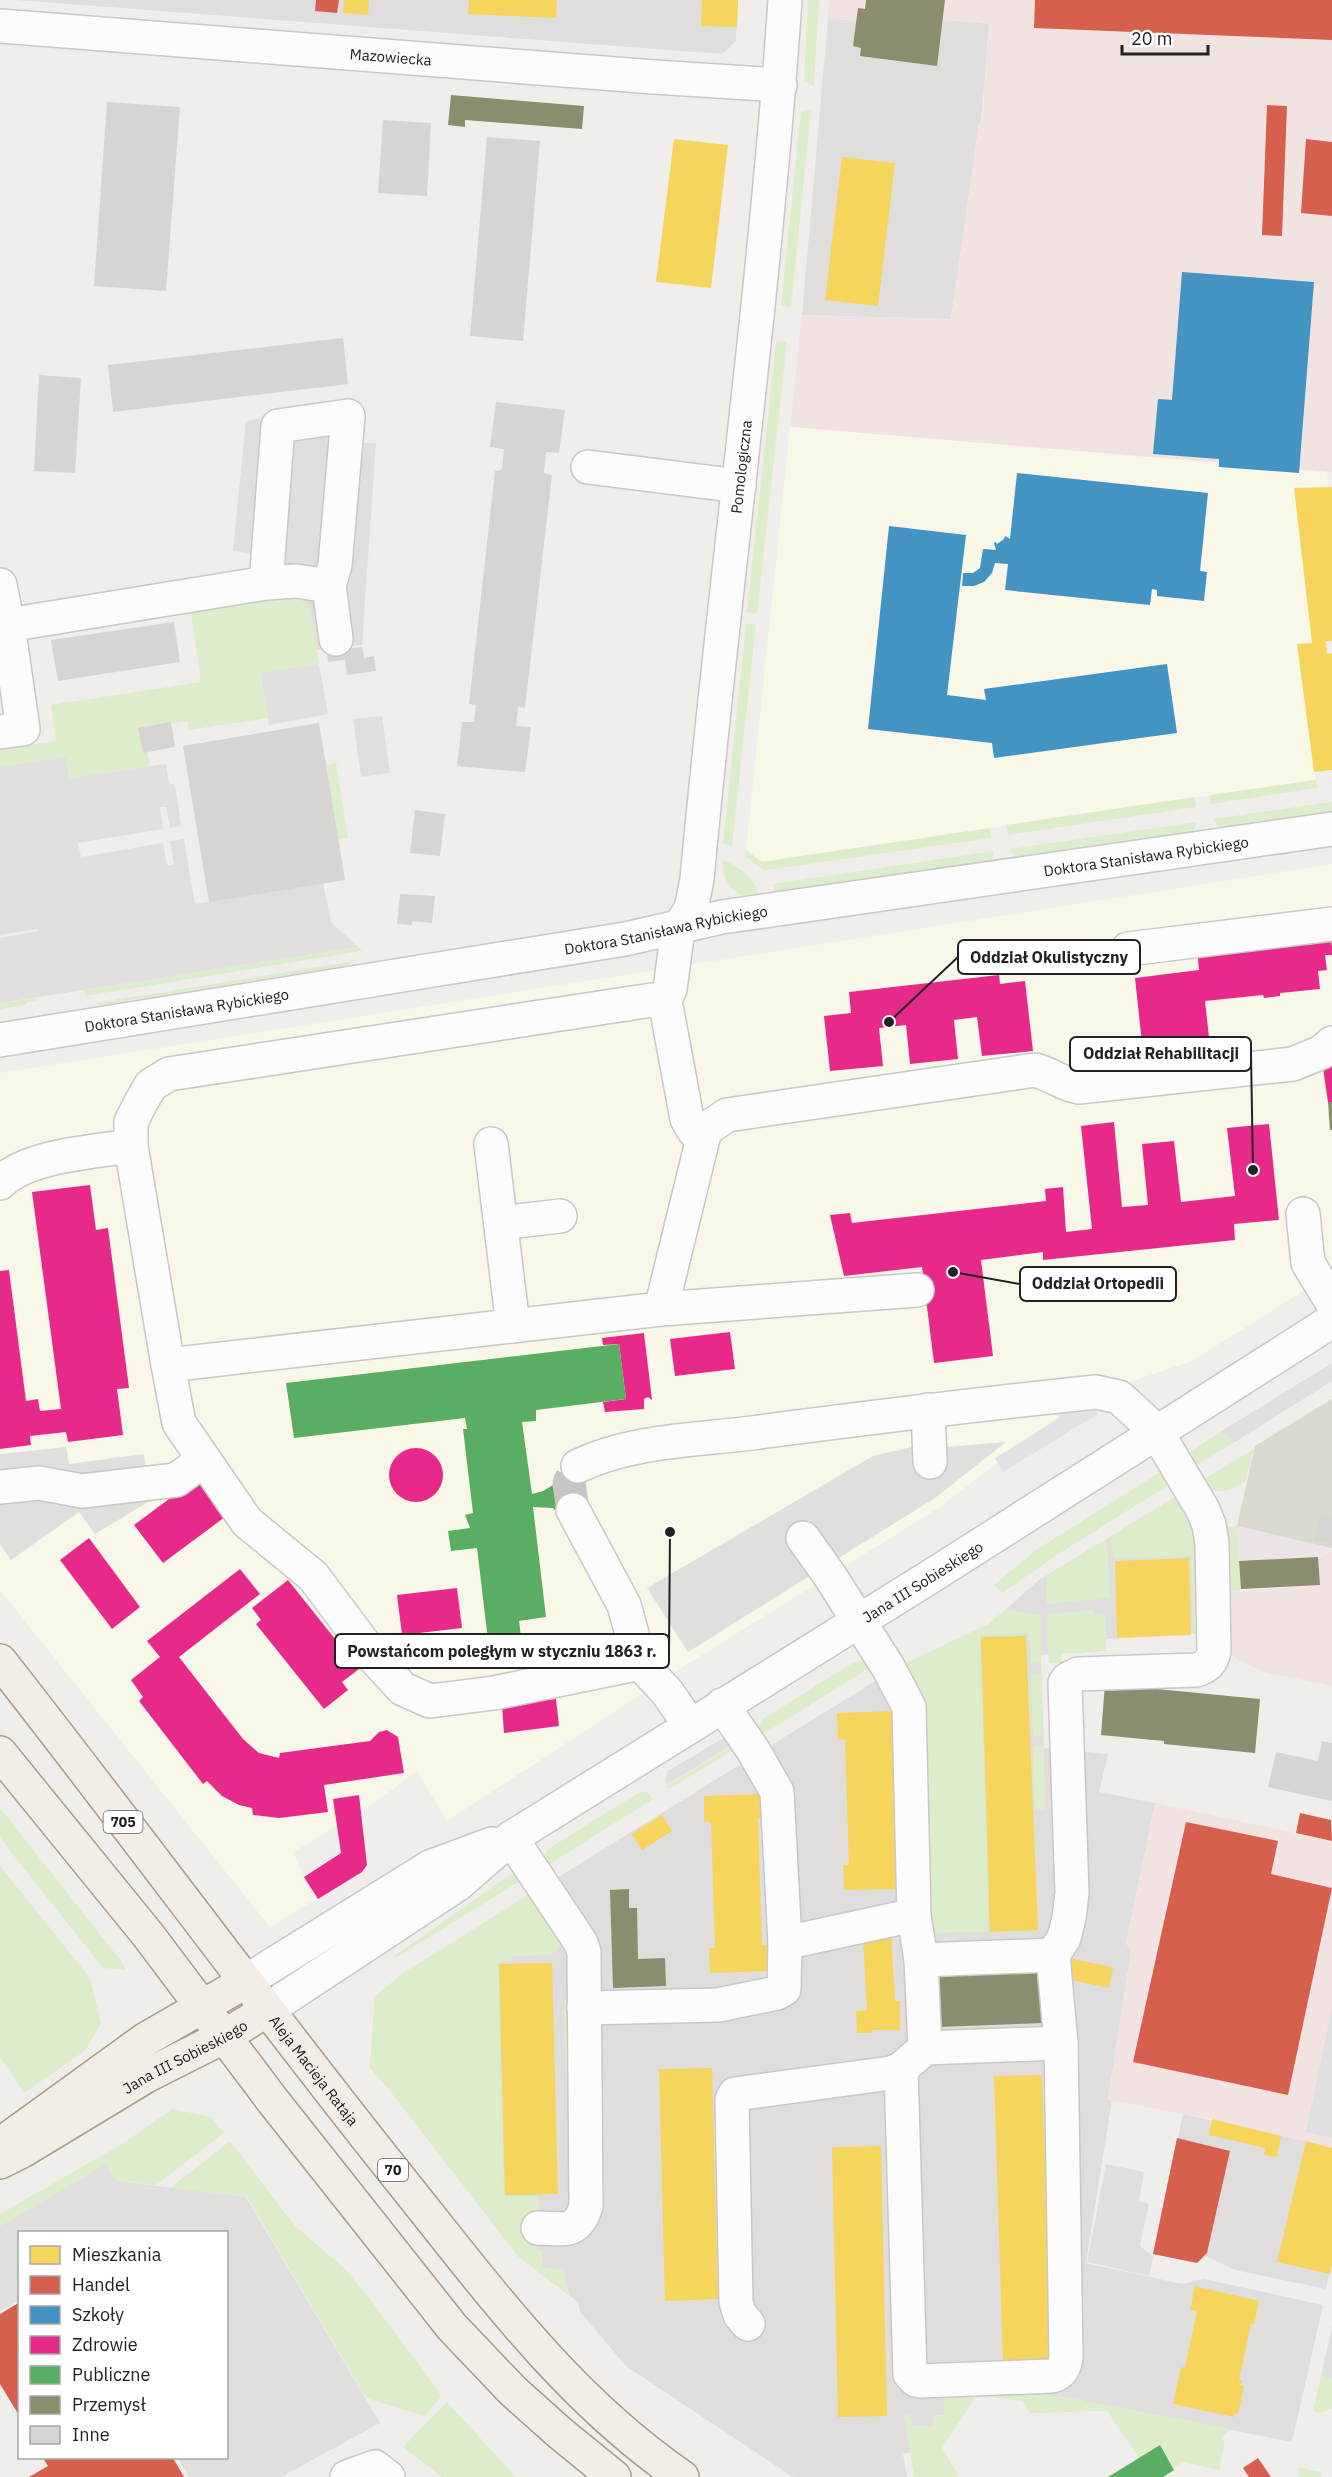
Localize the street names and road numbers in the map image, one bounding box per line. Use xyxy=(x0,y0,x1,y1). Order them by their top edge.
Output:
street label: Mazowiecka xyxy=(349,44,433,69)
street label: Pomologiczna xyxy=(726,419,755,515)
street label: Doktora Stanisława Rybickiego xyxy=(1042,832,1250,880)
street label: Doktora Stanisława Rybickiego xyxy=(563,901,769,958)
street label: Doktora Stanisława Rybickiego xyxy=(83,984,290,1036)
street label: Jana III Sobieskiego xyxy=(859,1536,986,1626)
road number: 705 xyxy=(104,1811,142,1833)
street label: Aleja Macieja Rataja xyxy=(265,2011,363,2129)
street label: Jana III Sobieskiego xyxy=(119,2015,251,2098)
road number: 70 xyxy=(378,2159,408,2181)

